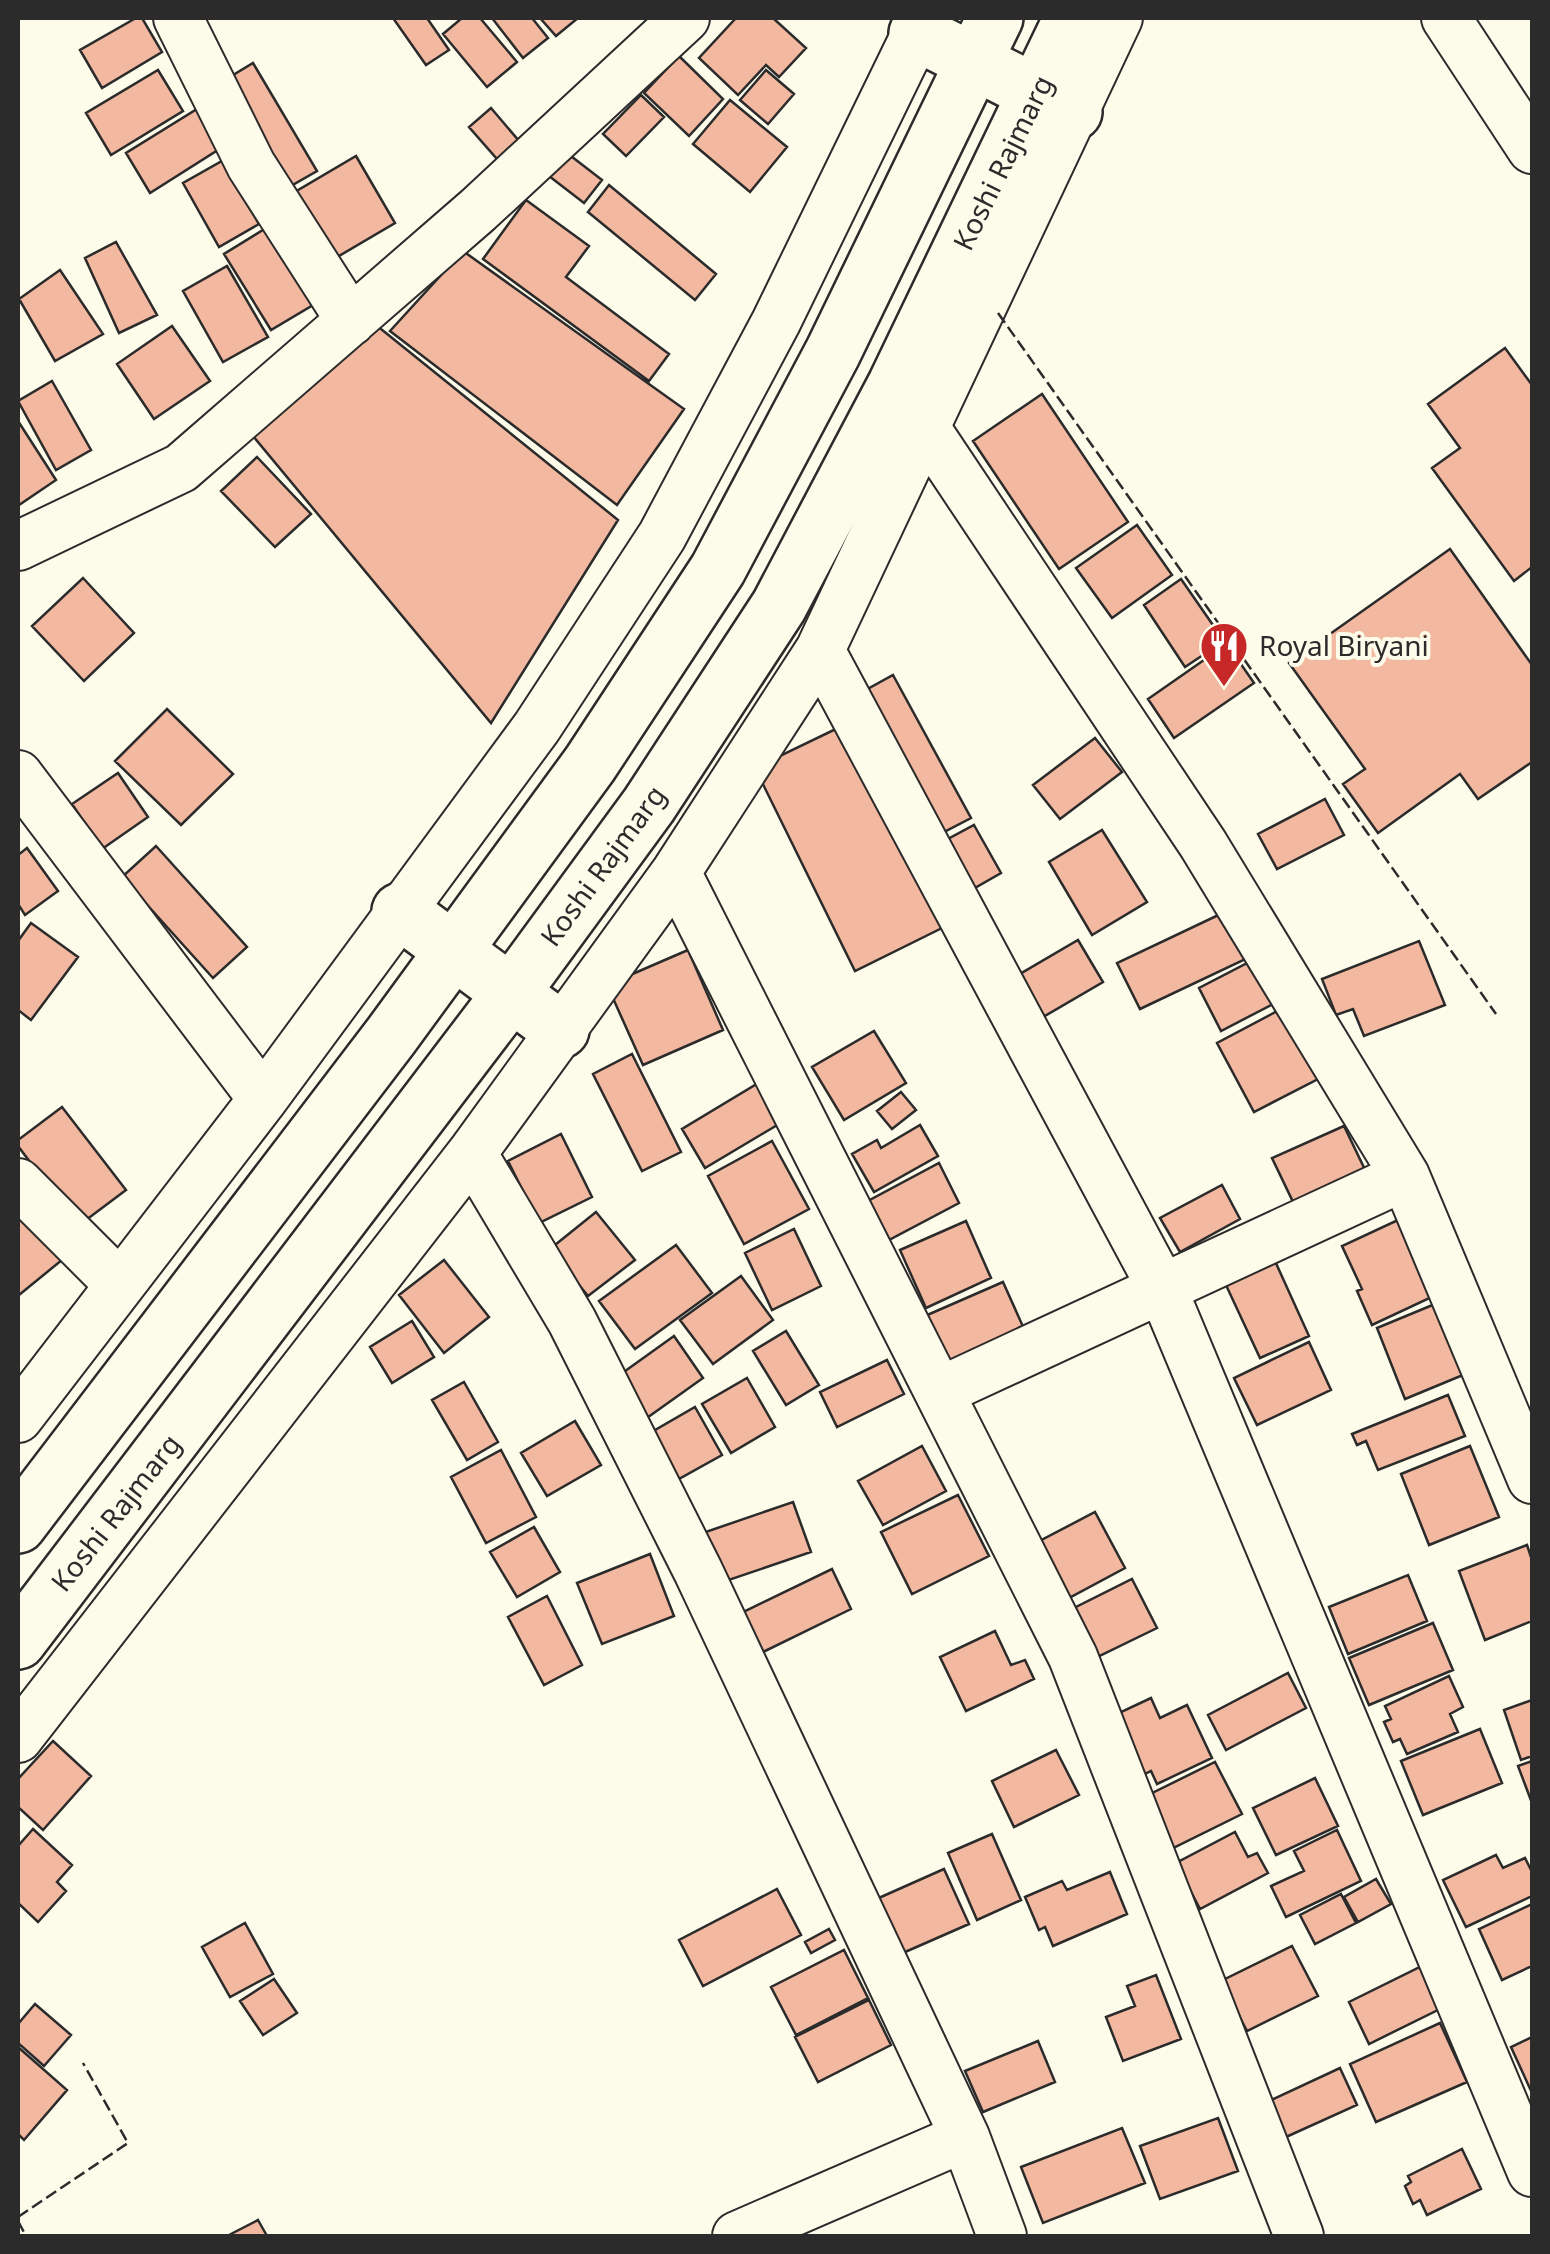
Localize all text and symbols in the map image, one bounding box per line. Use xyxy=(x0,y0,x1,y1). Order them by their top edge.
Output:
street label: Koshi Rajmarg xyxy=(943,69,1061,256)
restaurant icon: Royal Biryani xyxy=(1198,620,1250,688)
place label: Royal Biryani xyxy=(1259,626,1429,664)
street label: Koshi Rajmarg xyxy=(531,777,673,954)
street label: Koshi Rajmarg xyxy=(42,1426,189,1599)

